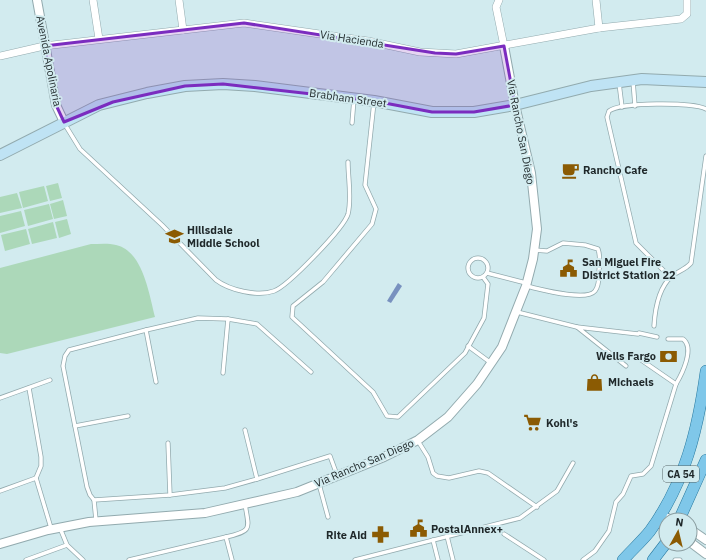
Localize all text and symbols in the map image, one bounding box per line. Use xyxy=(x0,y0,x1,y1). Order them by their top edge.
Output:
street label: Avenida Apolinaria xyxy=(33,14,65,108)
street label: Via Hacienda xyxy=(319,27,385,51)
street label: Via Rancho San Diego xyxy=(504,78,538,186)
street label: Brabham Street xyxy=(308,86,388,110)
cafe icon: Rancho Cafe xyxy=(560,160,580,180)
place label: Rancho Cafe xyxy=(583,163,648,177)
place label: Hillsdale Middle School xyxy=(187,223,260,250)
school or university icon: Hillsdale Middle School xyxy=(164,226,184,246)
place label: San Miguel Fire District Station 22 xyxy=(582,255,676,282)
public building icon: San Miguel Fire District Station 22 xyxy=(559,258,579,278)
bank icon: Wells Fargo xyxy=(659,346,679,366)
place label: Wells Fargo xyxy=(596,349,656,363)
shop icon: Michaels xyxy=(585,372,605,392)
place label: Michaels xyxy=(608,375,654,389)
supermarket icon: Kohl's xyxy=(523,413,543,433)
place label: Kohl's xyxy=(546,416,578,430)
street label: Via Rancho San Diego xyxy=(312,436,416,490)
road number: CA 54 xyxy=(663,466,699,482)
north arrow xyxy=(658,512,698,552)
text: N xyxy=(674,515,684,530)
public building icon: PostalAnnex+ xyxy=(408,519,428,539)
place label: PostalAnnex+ xyxy=(431,522,503,536)
pharmacy icon: Rite Aid xyxy=(370,525,390,545)
place label: Rite Aid xyxy=(326,528,367,542)

